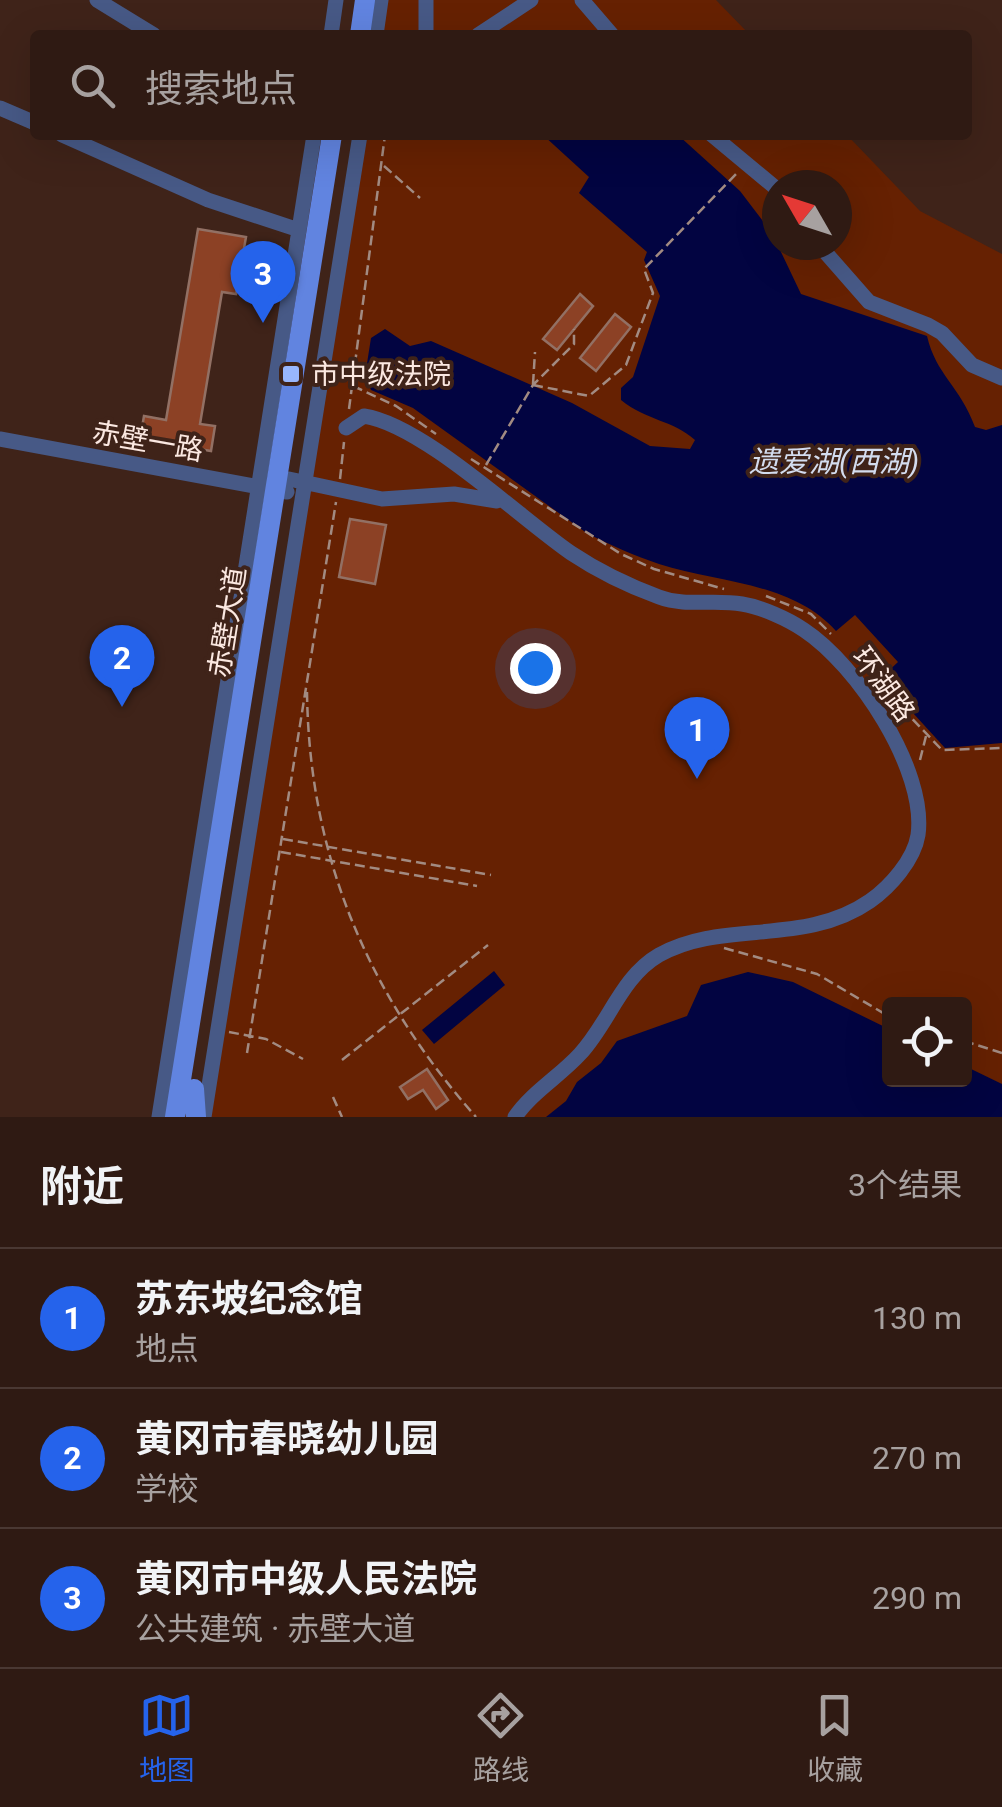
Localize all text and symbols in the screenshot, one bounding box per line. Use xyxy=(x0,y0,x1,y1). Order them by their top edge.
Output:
search box xyxy=(30,30,972,140)
icon: search xyxy=(65,58,120,113)
text: 搜索地点 xyxy=(145,67,297,111)
north arrow xyxy=(762,170,852,260)
pin: 3 xyxy=(230,240,296,323)
place label: 市中级法院 xyxy=(311,358,451,391)
marker: 市中级法院 xyxy=(280,363,302,385)
street label: 赤壁一路 xyxy=(90,416,206,467)
water label: 遗爱湖(西湖) xyxy=(749,444,919,479)
street label: 赤壁大道 xyxy=(202,564,253,680)
pin: 2 xyxy=(90,624,154,707)
street label: 环湖路 xyxy=(846,641,922,728)
your location xyxy=(510,643,561,694)
pin: 1 xyxy=(664,696,730,779)
map controls xyxy=(882,997,972,1087)
button: locate xyxy=(882,997,972,1087)
text: 附近 xyxy=(40,1162,124,1211)
text: 3个结果 xyxy=(848,1166,962,1204)
text: 苏东坡纪念馆 xyxy=(135,1277,363,1321)
text: 1 xyxy=(63,1299,82,1337)
text: 130 m xyxy=(872,1299,962,1337)
text: 地点 xyxy=(135,1330,199,1368)
text: 黄冈市春晓幼儿园 xyxy=(135,1417,439,1461)
text: 2 xyxy=(63,1439,82,1477)
text: 270 m xyxy=(872,1439,962,1477)
text: 学校 xyxy=(135,1470,199,1508)
text: 黄冈市中级人民法院 xyxy=(135,1557,477,1601)
text: 3 xyxy=(63,1579,82,1617)
text: 290 m xyxy=(872,1579,962,1617)
text: 公共建筑 · 赤壁大道 xyxy=(135,1610,415,1648)
tab: 地图 xyxy=(139,1688,195,1788)
tab: 路线 xyxy=(473,1688,529,1788)
tab: 收藏 xyxy=(807,1688,863,1788)

